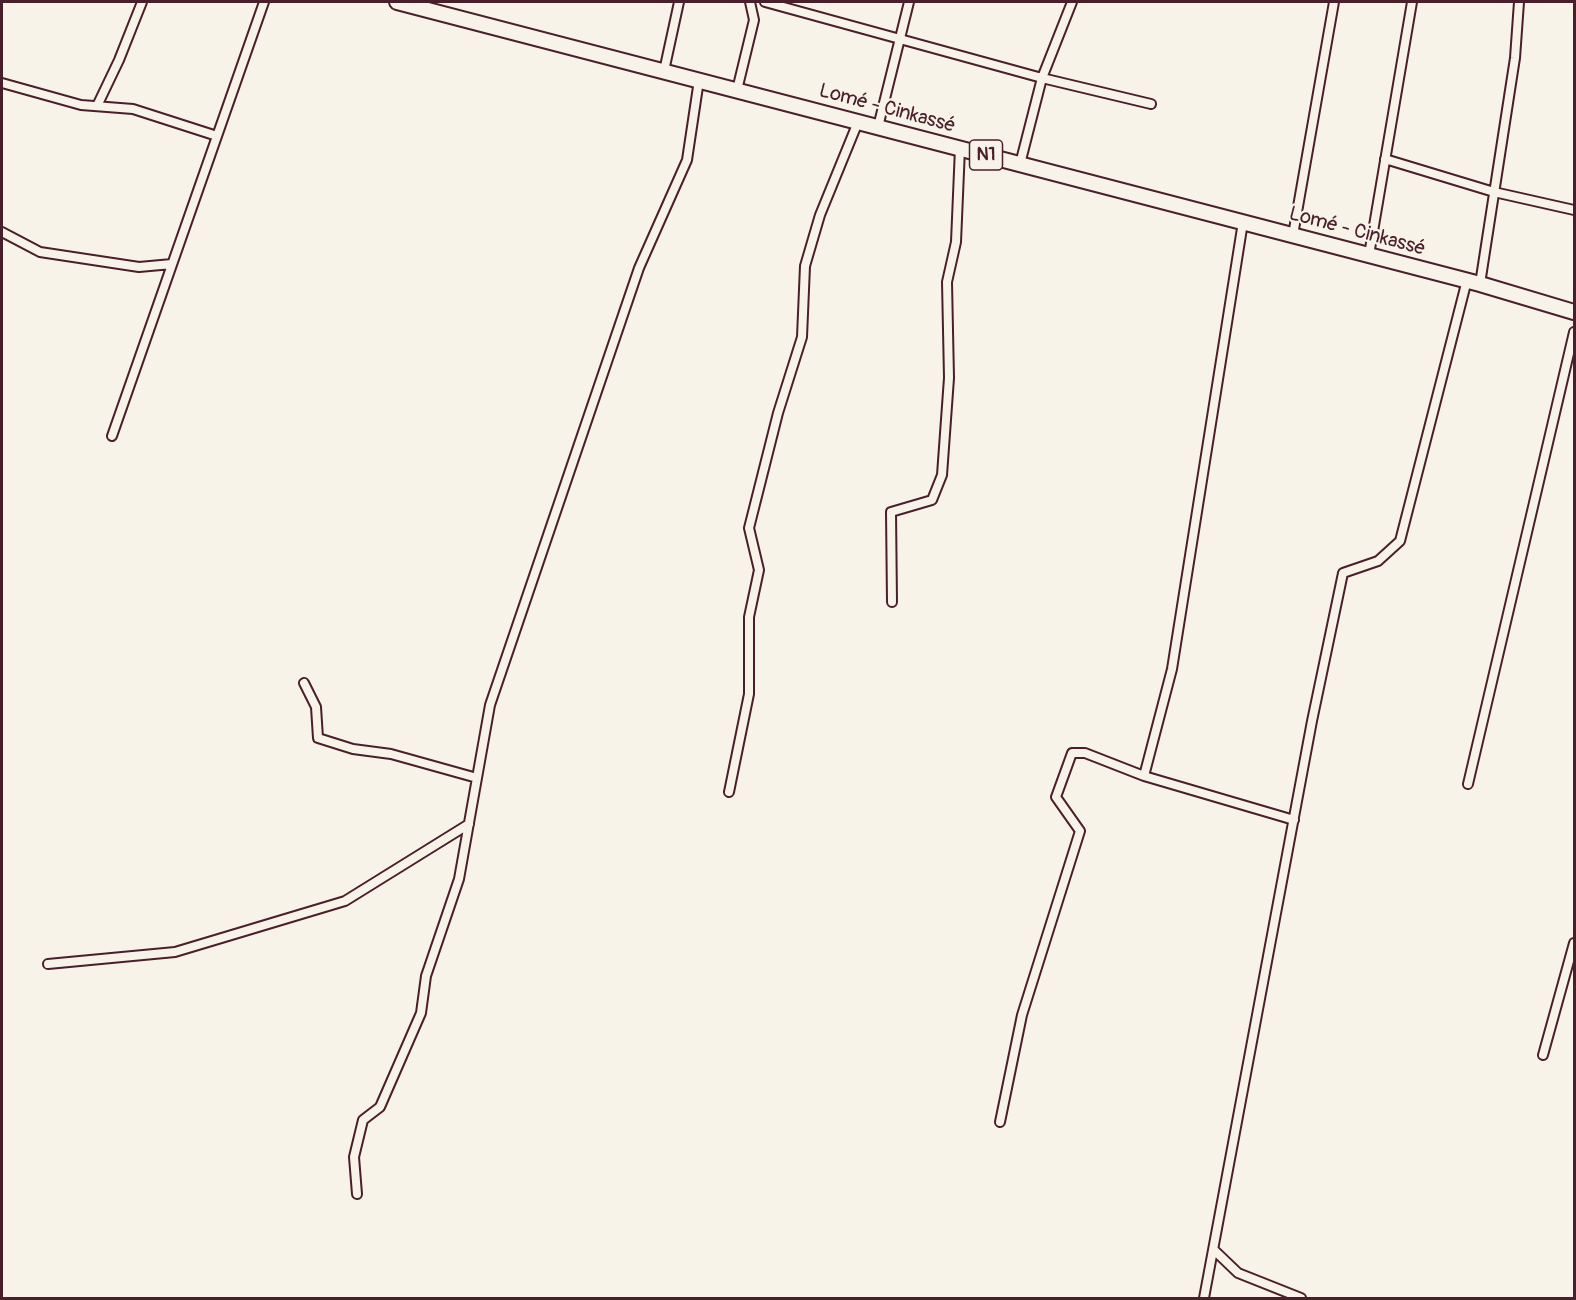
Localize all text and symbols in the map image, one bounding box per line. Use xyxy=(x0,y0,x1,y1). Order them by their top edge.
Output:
street label: Lomé - Cinkassé xyxy=(816,79,958,139)
road number: N1 xyxy=(970,140,1002,170)
street label: Lomé - Cinkassé xyxy=(1286,202,1428,262)

